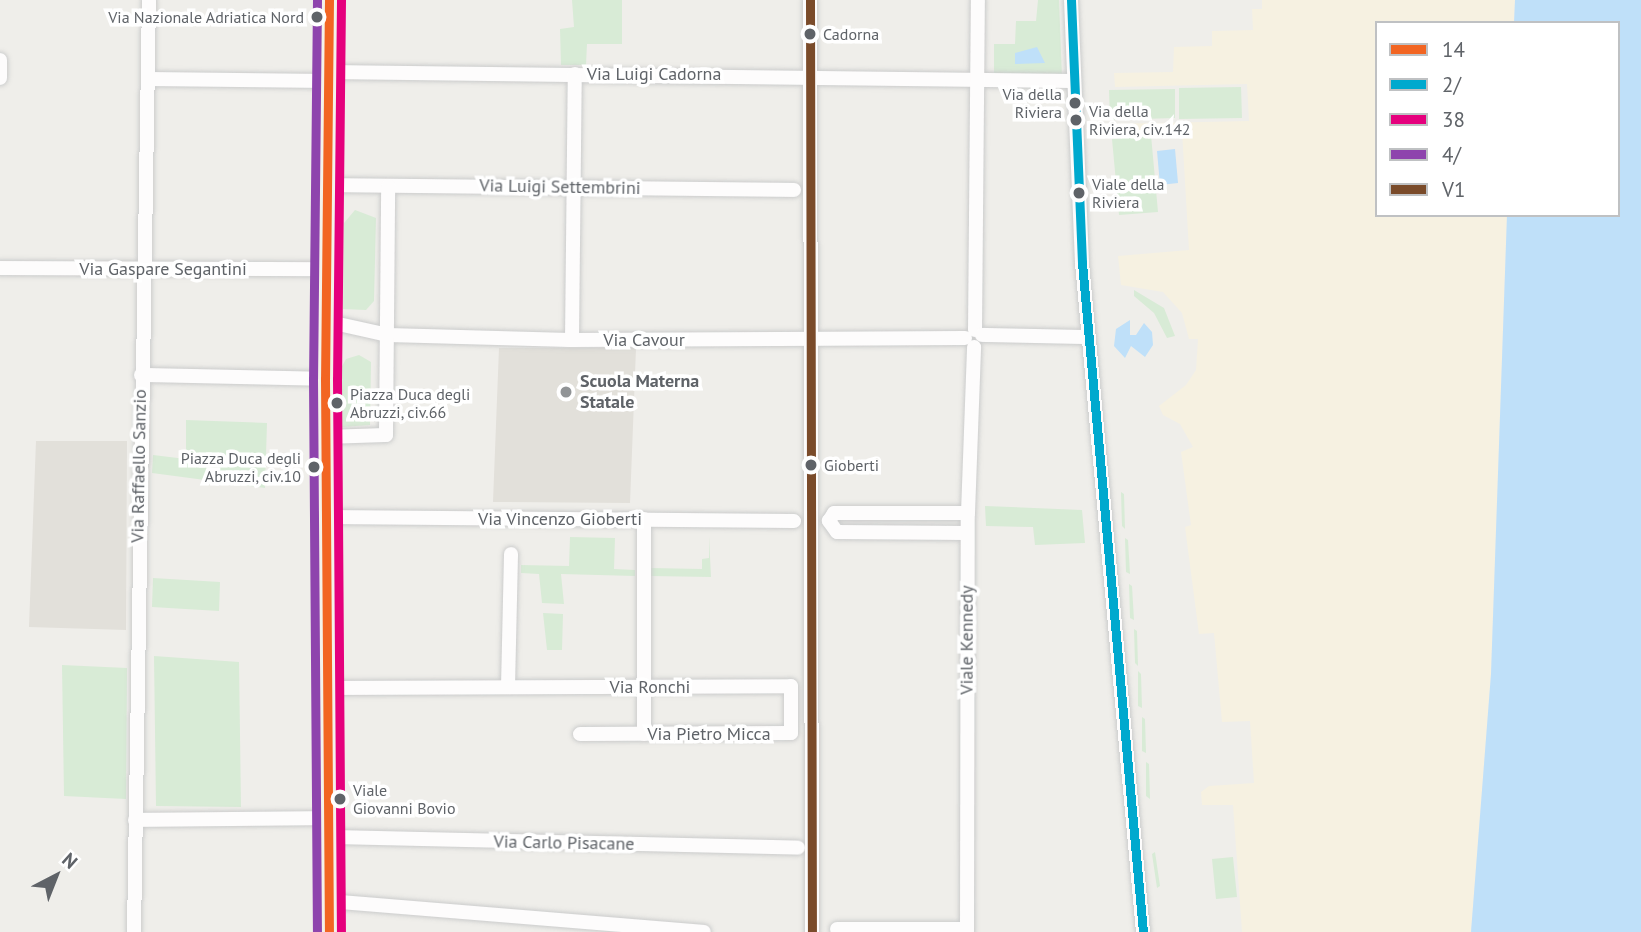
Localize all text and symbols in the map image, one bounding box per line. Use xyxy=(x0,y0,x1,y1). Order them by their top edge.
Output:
place label: Via Nazionale Adriatica Nord xyxy=(108,7,304,27)
marker: Via Nazionale Adriatica Nord xyxy=(310,10,324,24)
legend xyxy=(1375,21,1620,217)
place label: Cadorna xyxy=(823,24,879,44)
marker: Cadorna xyxy=(803,27,817,41)
text: 14 xyxy=(1442,36,1465,63)
street label: Via Luigi Cadorna xyxy=(587,63,721,85)
text: 2/ xyxy=(1442,71,1461,98)
place label: Via della Riviera xyxy=(1002,84,1062,122)
marker: Via della Riviera xyxy=(1068,96,1082,110)
place label: Via della Riviera, civ.142 xyxy=(1089,101,1192,139)
text: 38 xyxy=(1442,106,1465,133)
marker: Via della Riviera, civ.142 xyxy=(1069,113,1083,127)
text: 4/ xyxy=(1442,141,1461,168)
place label: Viale della Riviera xyxy=(1092,174,1164,212)
street label: Via Luigi Settembrini xyxy=(479,175,641,199)
text: V1 xyxy=(1442,176,1465,203)
marker: Viale della Riviera xyxy=(1072,186,1086,200)
street label: Via Gaspare Segantini xyxy=(79,258,247,280)
street label: Via Cavour xyxy=(603,329,685,351)
place label: Scuola Materna Statale xyxy=(580,371,699,414)
place label: Piazza Duca degli Abruzzi, civ.66 xyxy=(350,384,470,422)
marker: Scuola Materna Statale xyxy=(558,384,574,400)
street label: Via Raffaello Sanzio xyxy=(127,389,151,543)
marker: Piazza Duca degli Abruzzi, civ.66 xyxy=(330,396,344,410)
place label: Piazza Duca degli Abruzzi, civ.10 xyxy=(181,448,301,486)
place label: Gioberti xyxy=(824,455,879,475)
marker: Gioberti xyxy=(804,458,818,472)
marker: Piazza Duca degli Abruzzi, civ.10 xyxy=(307,460,321,474)
street label: Via Vincenzo Gioberti xyxy=(478,508,642,530)
street label: Viale Kennedy xyxy=(956,585,978,695)
street label: Via Ronchi xyxy=(610,676,690,698)
street label: Via Pietro Micca xyxy=(647,723,771,745)
place label: Viale Giovanni Bovio xyxy=(353,780,455,818)
marker: Viale Giovanni Bovio xyxy=(333,792,347,806)
street label: Via Carlo Pisacane xyxy=(493,831,635,855)
north arrow xyxy=(21,841,91,911)
text: N xyxy=(57,847,83,873)

